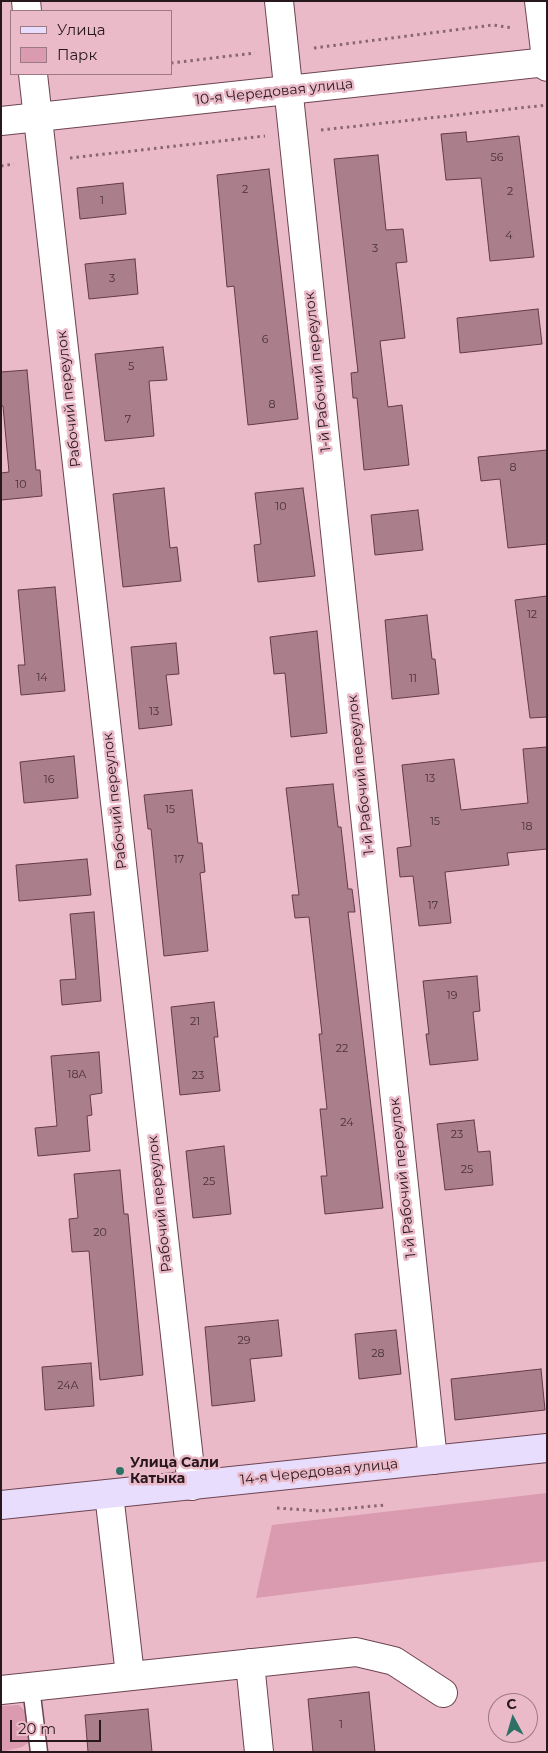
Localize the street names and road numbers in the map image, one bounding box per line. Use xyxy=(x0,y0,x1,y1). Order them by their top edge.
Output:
street label: 10-я Чередовая улица xyxy=(194,75,354,109)
street label: 1-й Рабочий переулок xyxy=(301,291,335,453)
street label: Рабочий переулок xyxy=(53,330,85,468)
street label: 1-й Рабочий переулок xyxy=(344,694,378,856)
street label: Рабочий переулок xyxy=(99,732,131,870)
street label: 1-й Рабочий переулок xyxy=(386,1097,420,1259)
street label: Рабочий переулок xyxy=(144,1135,176,1273)
street label: 14-я Чередовая улица xyxy=(239,1455,399,1489)

